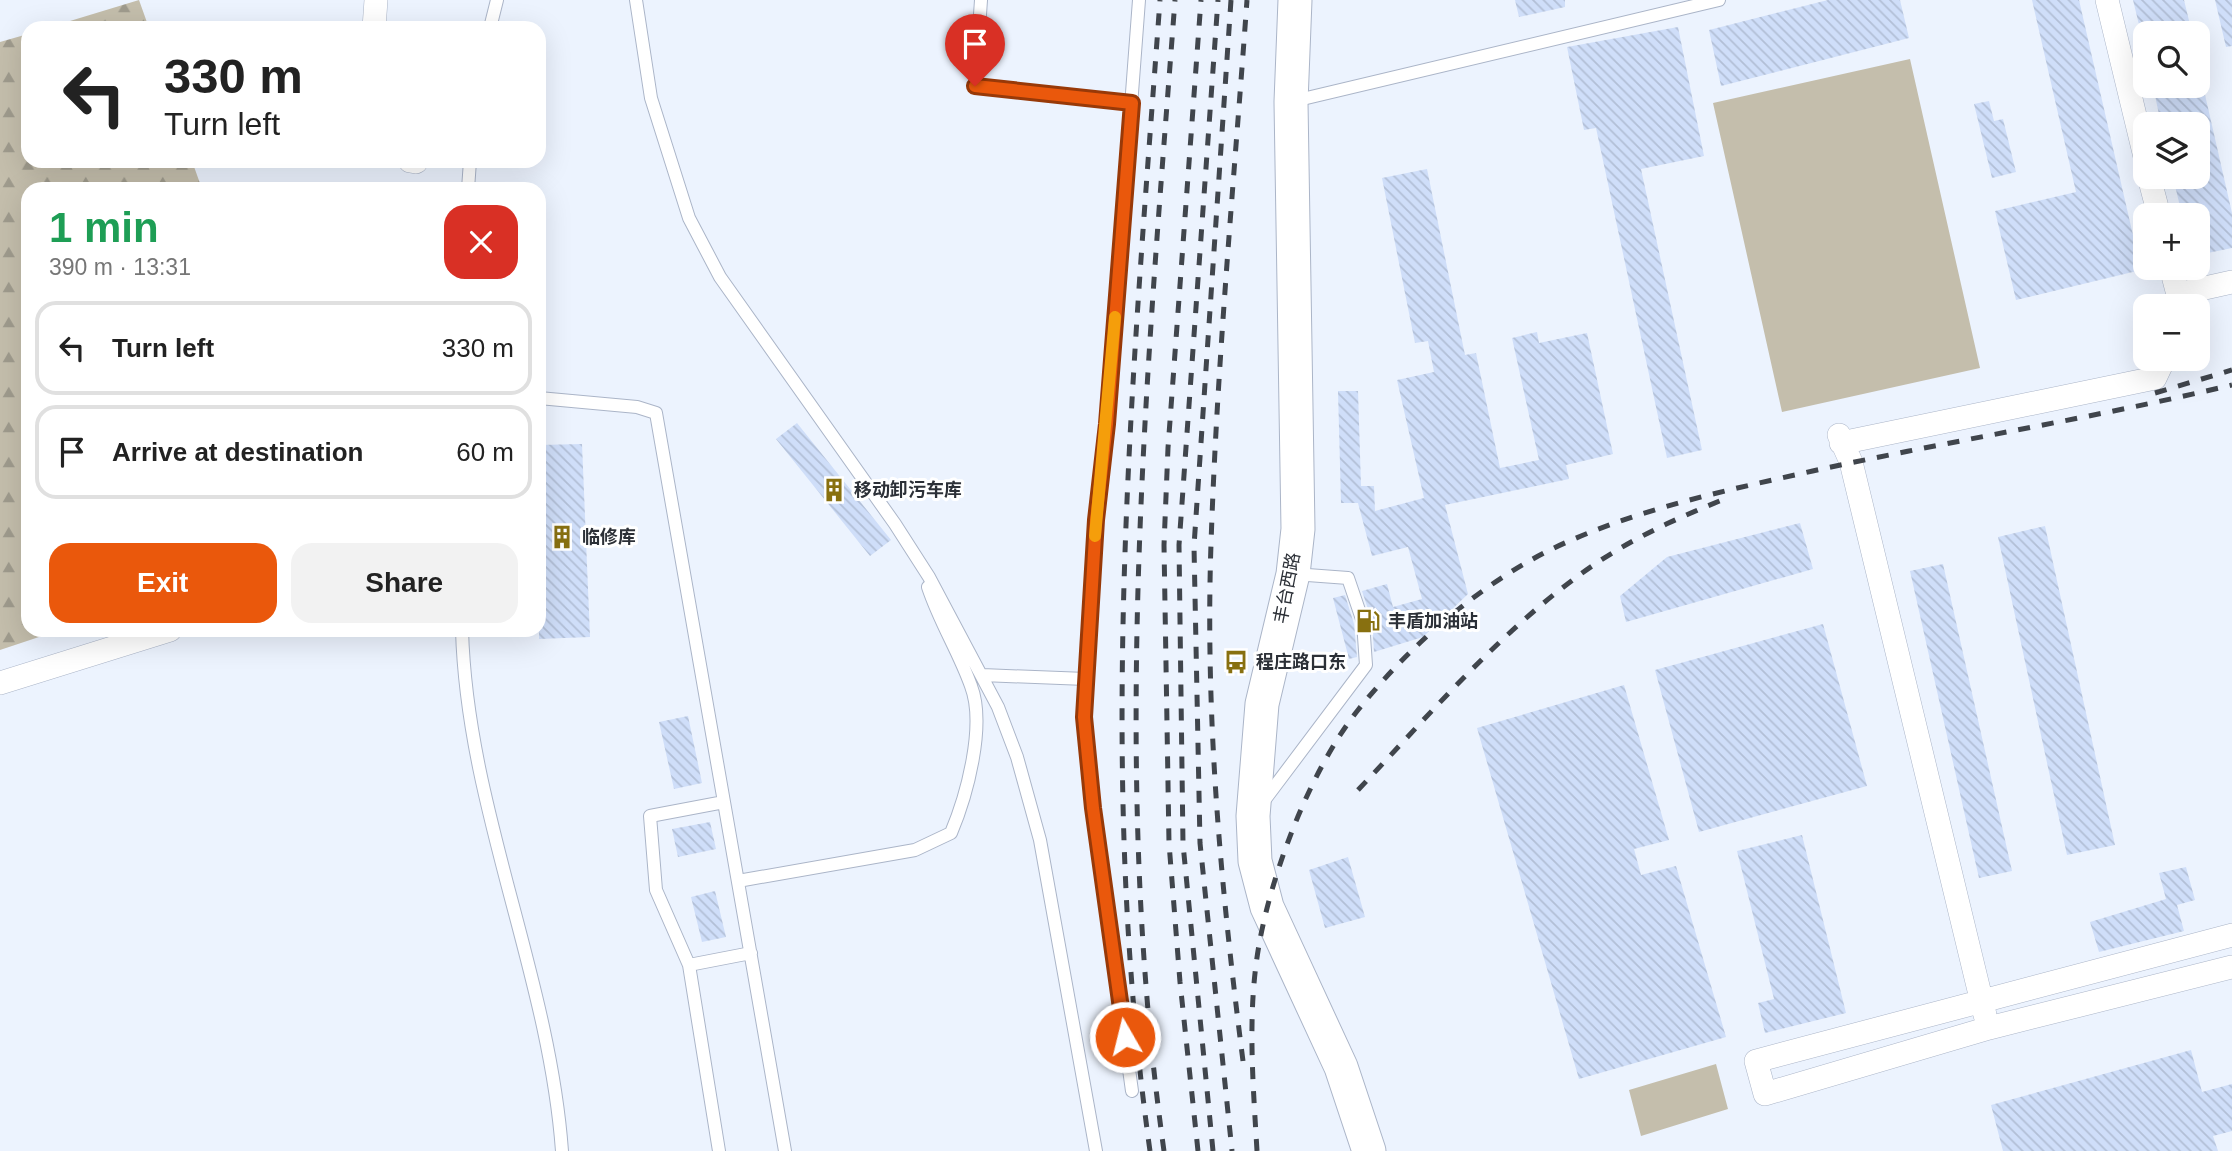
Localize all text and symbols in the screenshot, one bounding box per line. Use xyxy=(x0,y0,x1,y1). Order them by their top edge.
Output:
pin xyxy=(945,14,1005,86)
map controls xyxy=(2133,21,2210,371)
button: search xyxy=(2133,21,2210,98)
icon: arrive xyxy=(956,25,994,63)
icon: left xyxy=(49,49,140,140)
text: 330 m xyxy=(164,49,303,103)
text: Turn left xyxy=(164,106,280,142)
button: layers xyxy=(2133,112,2210,189)
button: + xyxy=(2133,203,2210,280)
text: 1 min xyxy=(49,204,159,251)
button: close xyxy=(444,205,518,279)
text: 390 m · 13:31 xyxy=(49,254,191,280)
button: − xyxy=(2133,294,2210,371)
icon: left xyxy=(53,329,91,367)
text: Turn left xyxy=(112,333,214,363)
text: 330 m xyxy=(442,333,514,363)
icon: arrive xyxy=(53,433,91,471)
text: Arrive at destination xyxy=(112,437,363,467)
text: 60 m xyxy=(456,437,514,467)
building icon: 移动卸污车库 xyxy=(820,476,848,504)
place label: 移动卸污车库 xyxy=(854,479,962,500)
building icon: 临修库 xyxy=(548,523,576,551)
place label: 临修库 xyxy=(582,527,636,547)
button: Exit xyxy=(49,543,277,623)
button: Share xyxy=(291,543,518,623)
street label: 丰台西路 xyxy=(1270,551,1304,625)
fuel station icon: 丰盾加油站 xyxy=(1354,607,1382,635)
place label: 丰盾加油站 xyxy=(1388,611,1478,631)
bus stop icon: 程庄路口东 xyxy=(1222,648,1250,676)
place label: 程庄路口东 xyxy=(1256,652,1346,672)
position arrow xyxy=(1088,1000,1162,1074)

